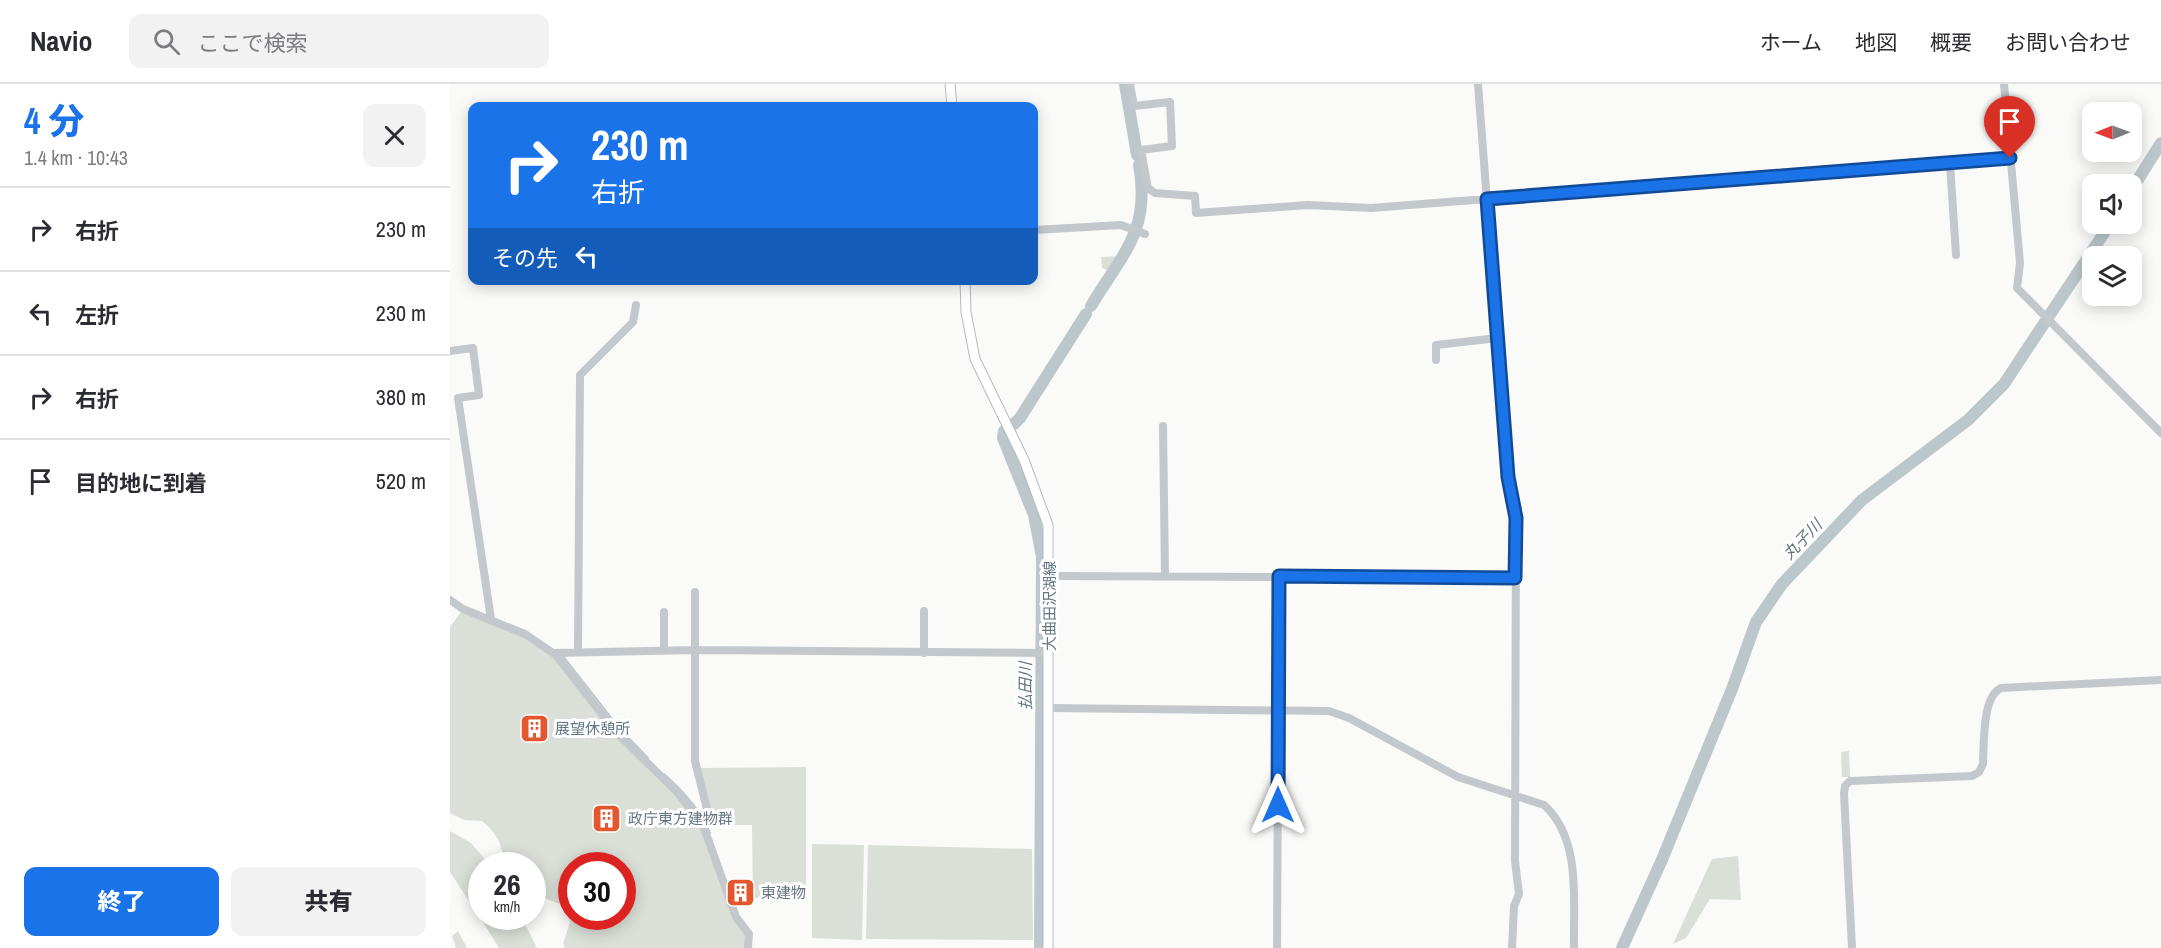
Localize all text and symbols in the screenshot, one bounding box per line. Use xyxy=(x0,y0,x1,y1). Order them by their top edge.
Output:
search box xyxy=(129,14,549,68)
text: Navio xyxy=(30,22,93,60)
icon: search xyxy=(150,25,183,58)
text: ここで検索 xyxy=(198,28,308,58)
text: ホーム xyxy=(1760,28,1822,57)
text: 地図 xyxy=(1855,28,1897,57)
text: 概要 xyxy=(1930,28,1972,57)
text: お問い合わせ xyxy=(2005,28,2131,57)
pin xyxy=(1984,96,2035,158)
text: 4 分 xyxy=(24,97,85,145)
north arrow xyxy=(2082,102,2142,162)
map controls xyxy=(2082,102,2142,306)
button: close xyxy=(363,104,426,167)
icon: arrive xyxy=(1993,105,2026,138)
text: 230 m xyxy=(591,117,689,173)
icon: right xyxy=(492,126,570,204)
text: 1.4 km · 10:43 xyxy=(24,144,128,171)
text: 右折 xyxy=(591,174,645,210)
button: sound xyxy=(2082,174,2142,234)
icon: right xyxy=(24,213,57,246)
text: 230 m xyxy=(376,214,426,244)
text: 右折 xyxy=(75,216,119,246)
icon: left xyxy=(570,240,603,273)
text: その先 xyxy=(492,243,558,273)
button: layers xyxy=(2082,246,2142,306)
icon: left xyxy=(24,297,57,330)
text: 230 m xyxy=(376,298,426,328)
text: 左折 xyxy=(75,300,119,330)
icon: right xyxy=(24,381,57,414)
text: 380 m xyxy=(376,382,426,412)
text: 右折 xyxy=(75,384,119,414)
icon: arrive xyxy=(24,465,57,498)
text: 520 m xyxy=(376,466,426,496)
text: 目的地に到着 xyxy=(75,468,207,498)
water label: 丸子川 xyxy=(1777,513,1828,564)
street label: 大曲田沢湖線 xyxy=(1039,561,1060,651)
water label: 払田川 xyxy=(1014,660,1036,710)
building icon: 展望休憩所 xyxy=(518,713,550,745)
place label: 展望休憩所 xyxy=(555,718,630,739)
position arrow xyxy=(1246,773,1310,837)
building icon: 政庁東方建物群 xyxy=(591,803,623,835)
place label: 政庁東方建物群 xyxy=(628,808,733,829)
speed limit sign: 30 xyxy=(558,852,636,930)
text: 26 xyxy=(493,864,521,904)
button: 終了 xyxy=(24,867,219,936)
button: 共有 xyxy=(231,867,426,936)
building icon: 東建物 xyxy=(724,877,756,909)
place label: 東建物 xyxy=(761,882,806,903)
text: km/h xyxy=(494,896,520,917)

